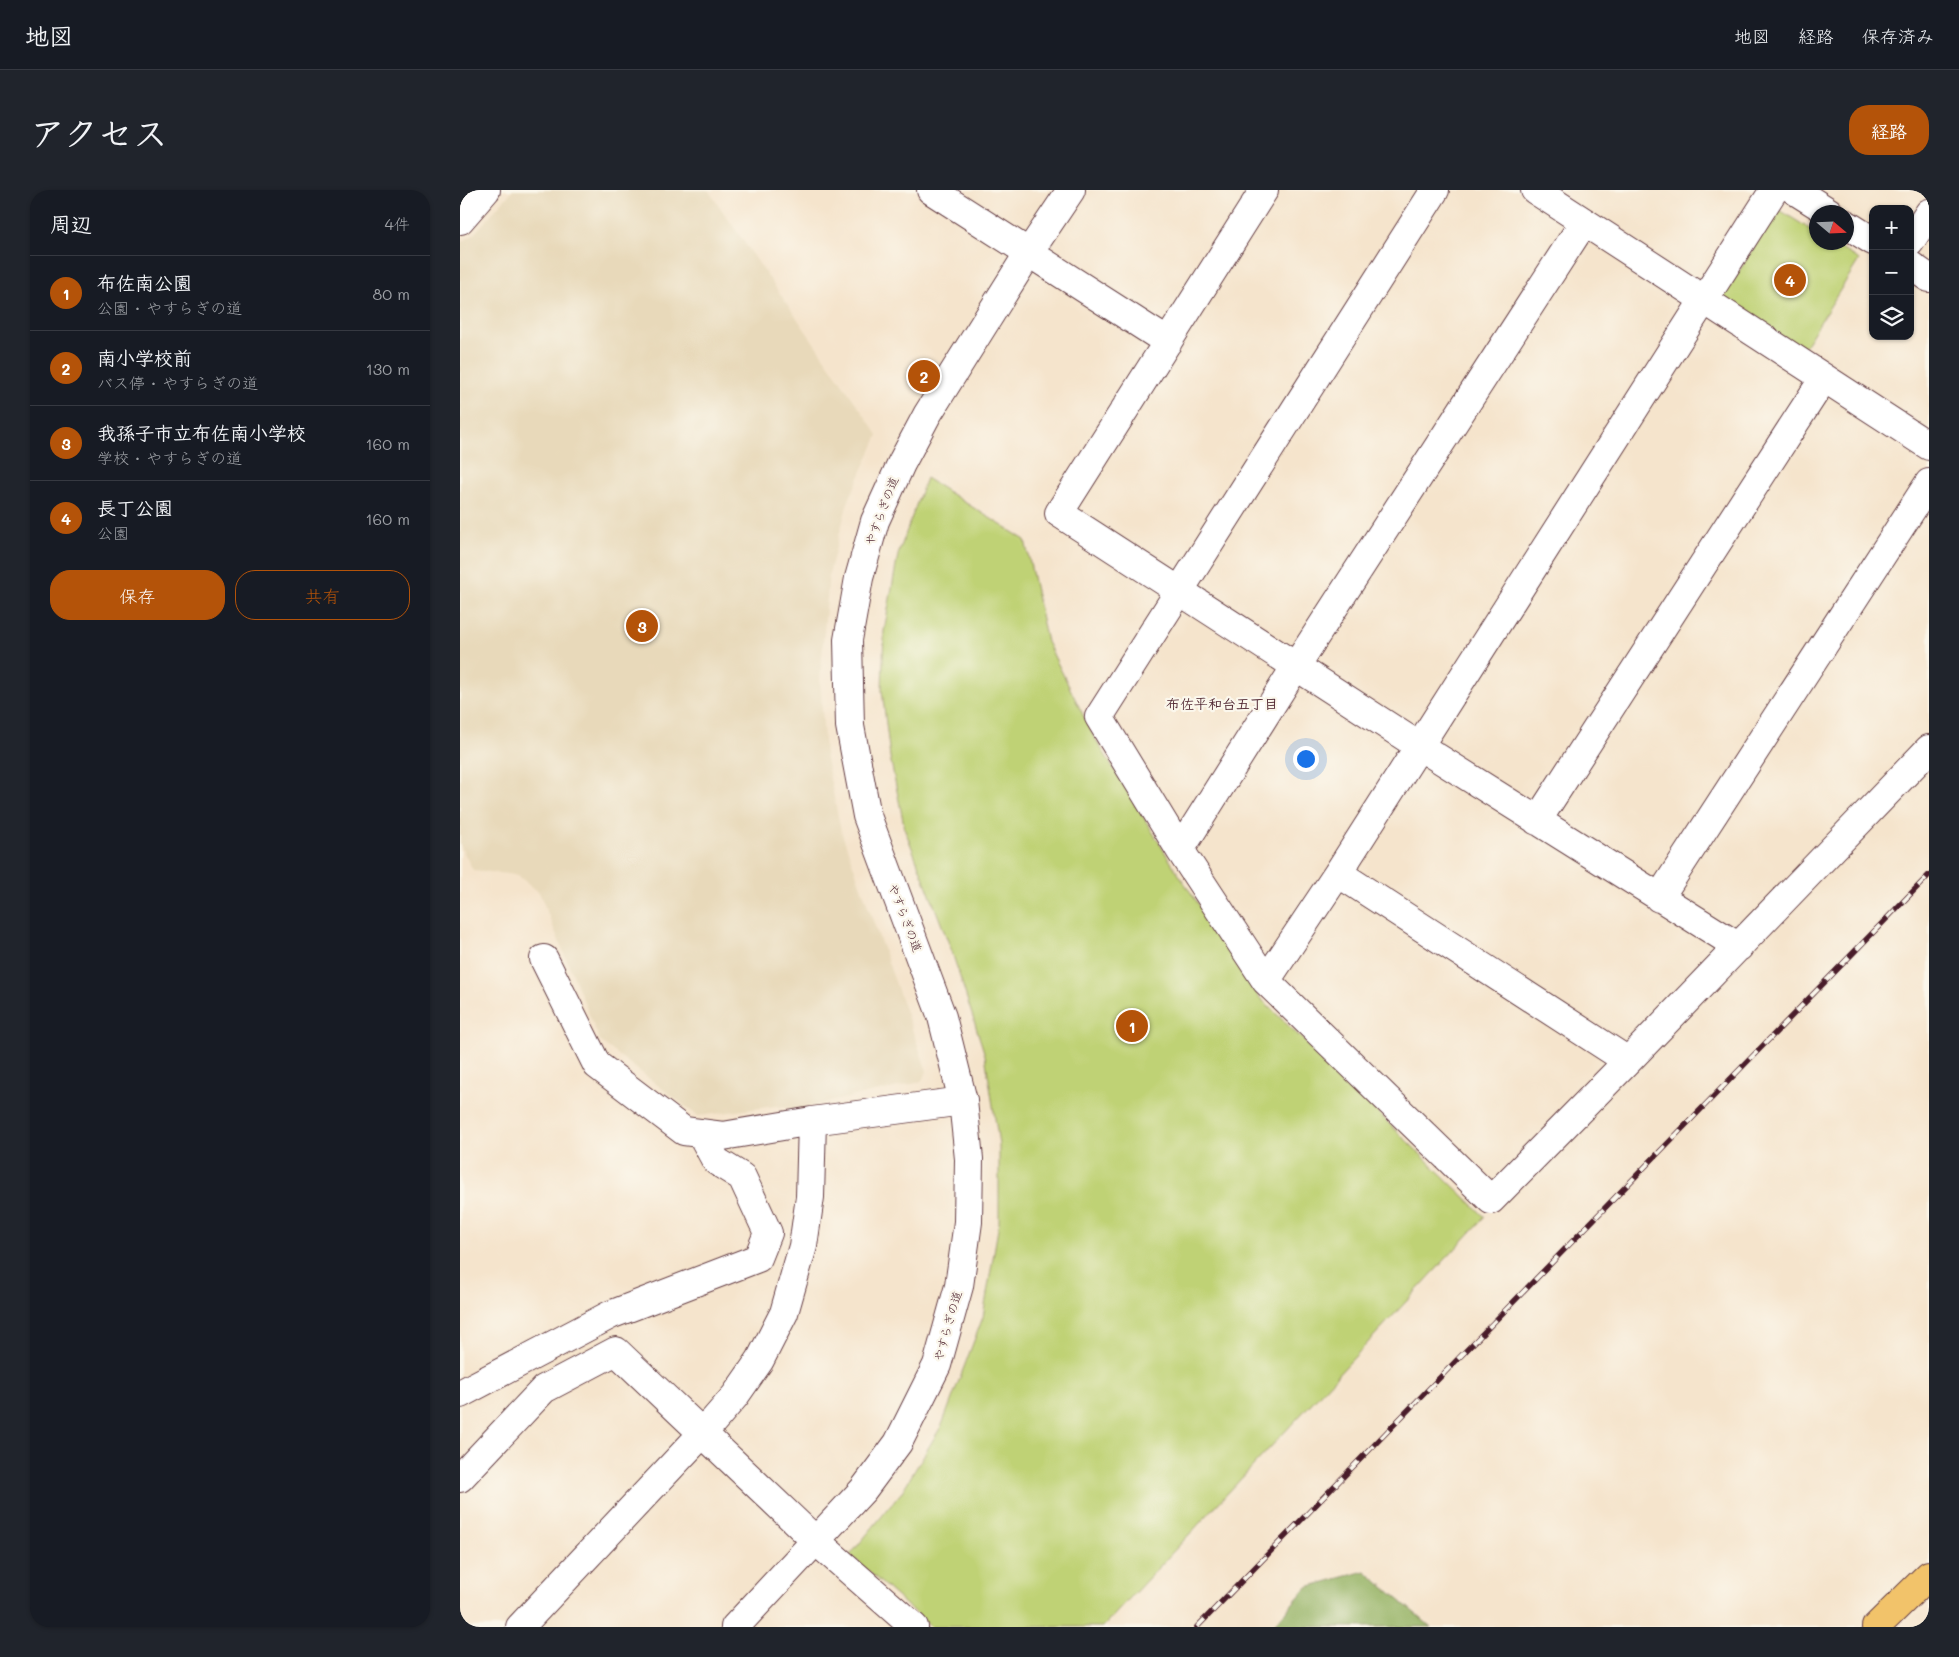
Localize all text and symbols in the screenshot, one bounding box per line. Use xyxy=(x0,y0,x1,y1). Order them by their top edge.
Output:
text: 地図 xyxy=(25,20,73,51)
text: 地図 xyxy=(1734,24,1770,48)
text: 経路 xyxy=(1798,24,1834,48)
text: 保存済み xyxy=(1862,24,1934,48)
button: 経路 xyxy=(1849,105,1929,155)
text: アクセス xyxy=(30,109,168,155)
north arrow xyxy=(1809,205,1854,250)
map controls xyxy=(1869,205,1914,340)
button: + xyxy=(1869,205,1914,250)
text: 周辺 xyxy=(50,210,92,237)
text: 4件 xyxy=(385,213,410,234)
button: − xyxy=(1869,250,1914,295)
pin: 4 xyxy=(1774,261,1806,299)
text: 布佐南公園 xyxy=(97,270,192,295)
text: 1 xyxy=(62,283,70,304)
text: 80 m xyxy=(373,283,410,304)
button: layers xyxy=(1869,295,1914,340)
text: 公園 · やすらぎの道 xyxy=(97,297,242,318)
text: 南小学校前 xyxy=(97,345,192,370)
pin: 2 xyxy=(908,357,940,395)
text: 2 xyxy=(62,358,70,379)
text: 130 m xyxy=(366,358,410,379)
text: バス停 · やすらぎの道 xyxy=(97,372,258,393)
text: 我孫子市立布佐南小学校 xyxy=(97,420,306,445)
text: 3 xyxy=(61,433,71,454)
text: 160 m xyxy=(365,433,410,454)
text: 学校 · やすらぎの道 xyxy=(97,447,242,468)
street label: やすらぎの道 xyxy=(861,474,901,547)
text: 長丁公園 xyxy=(97,495,173,520)
text: 4 xyxy=(61,508,71,529)
text: 160 m xyxy=(365,508,410,529)
text: 公園 xyxy=(97,522,129,543)
button: 保存 xyxy=(50,570,225,620)
button: 共有 xyxy=(235,570,410,620)
pin: 3 xyxy=(626,607,658,645)
district label: 布佐平和台五丁目 xyxy=(1166,694,1278,713)
your location xyxy=(1293,746,1319,772)
street label: やすらぎの道 xyxy=(886,881,926,954)
pin: 1 xyxy=(1116,1007,1148,1045)
street label: やすらぎの道 xyxy=(929,1289,965,1363)

